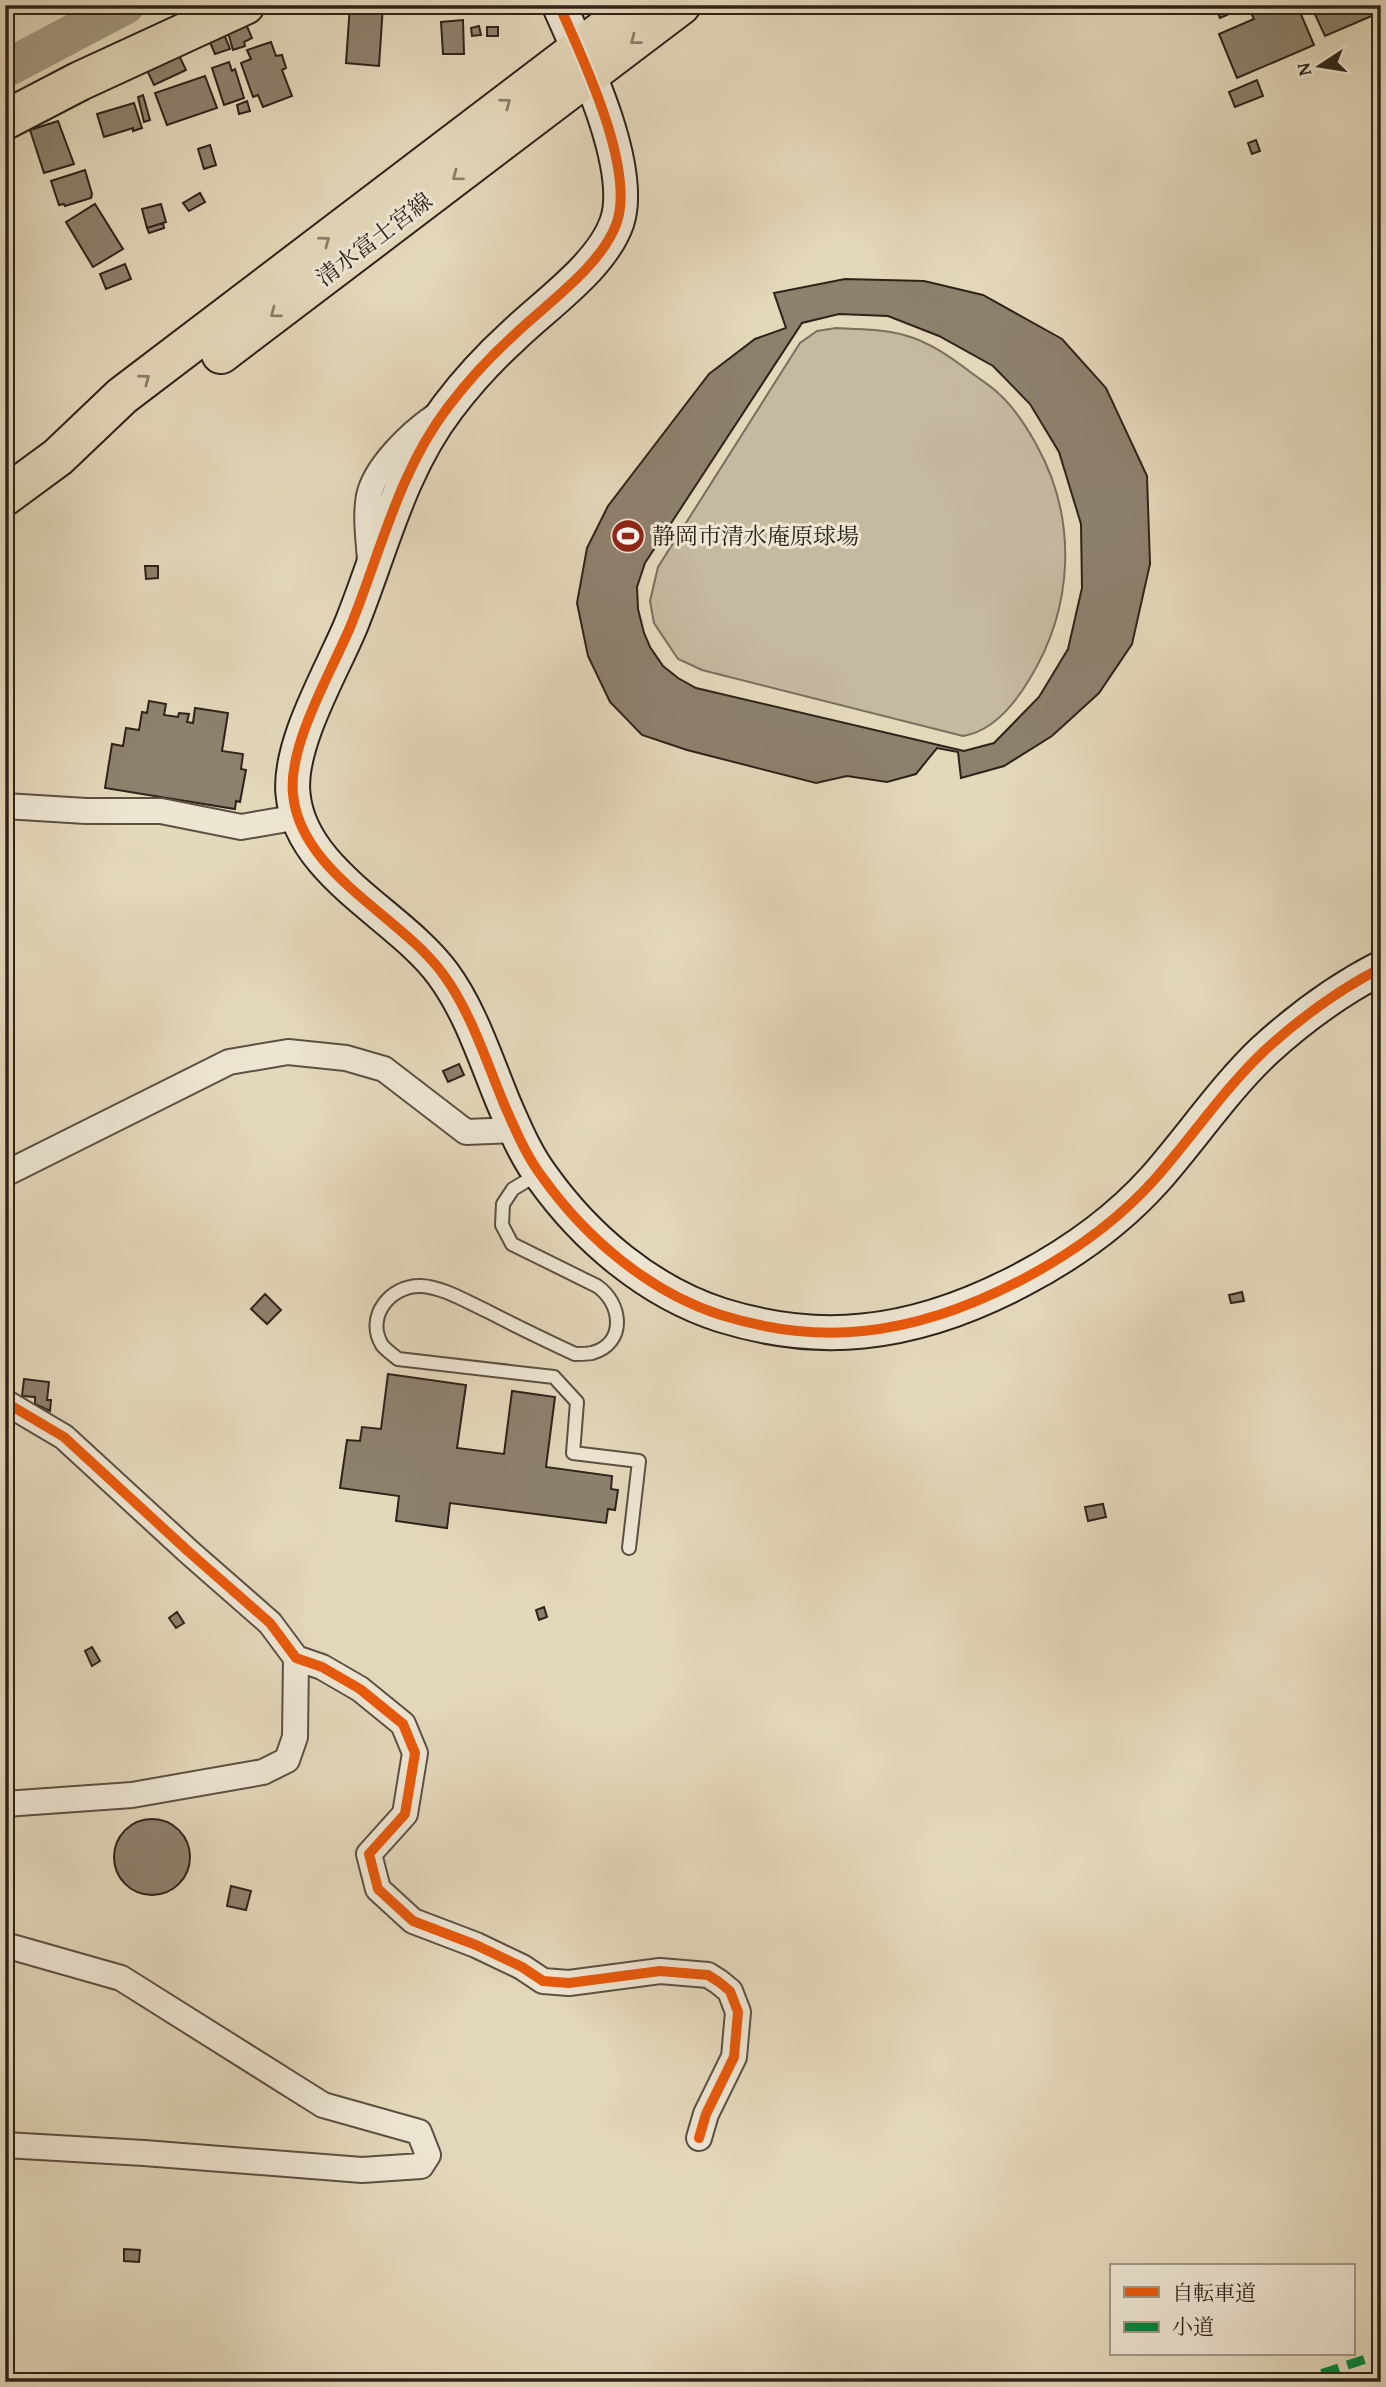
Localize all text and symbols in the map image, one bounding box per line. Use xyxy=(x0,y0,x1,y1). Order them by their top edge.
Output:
one-way arrow xyxy=(631,32,643,45)
north arrow xyxy=(1284,32,1354,102)
text: N xyxy=(1288,60,1318,79)
one-way arrow xyxy=(499,99,511,111)
one-way arrow xyxy=(452,168,465,180)
street label: 清水富士宮線 xyxy=(309,184,439,293)
one-way arrow xyxy=(318,236,330,249)
one-way arrow xyxy=(271,305,283,317)
one-way arrow xyxy=(137,374,149,387)
sports icon: 静岡市清水庵原球場 xyxy=(609,517,647,555)
place label: 静岡市清水庵原球場 xyxy=(652,519,859,552)
legend xyxy=(1110,2264,1354,2356)
text: 自転車道 xyxy=(1172,2277,1256,2308)
text: 小道 xyxy=(1172,2311,1214,2342)

